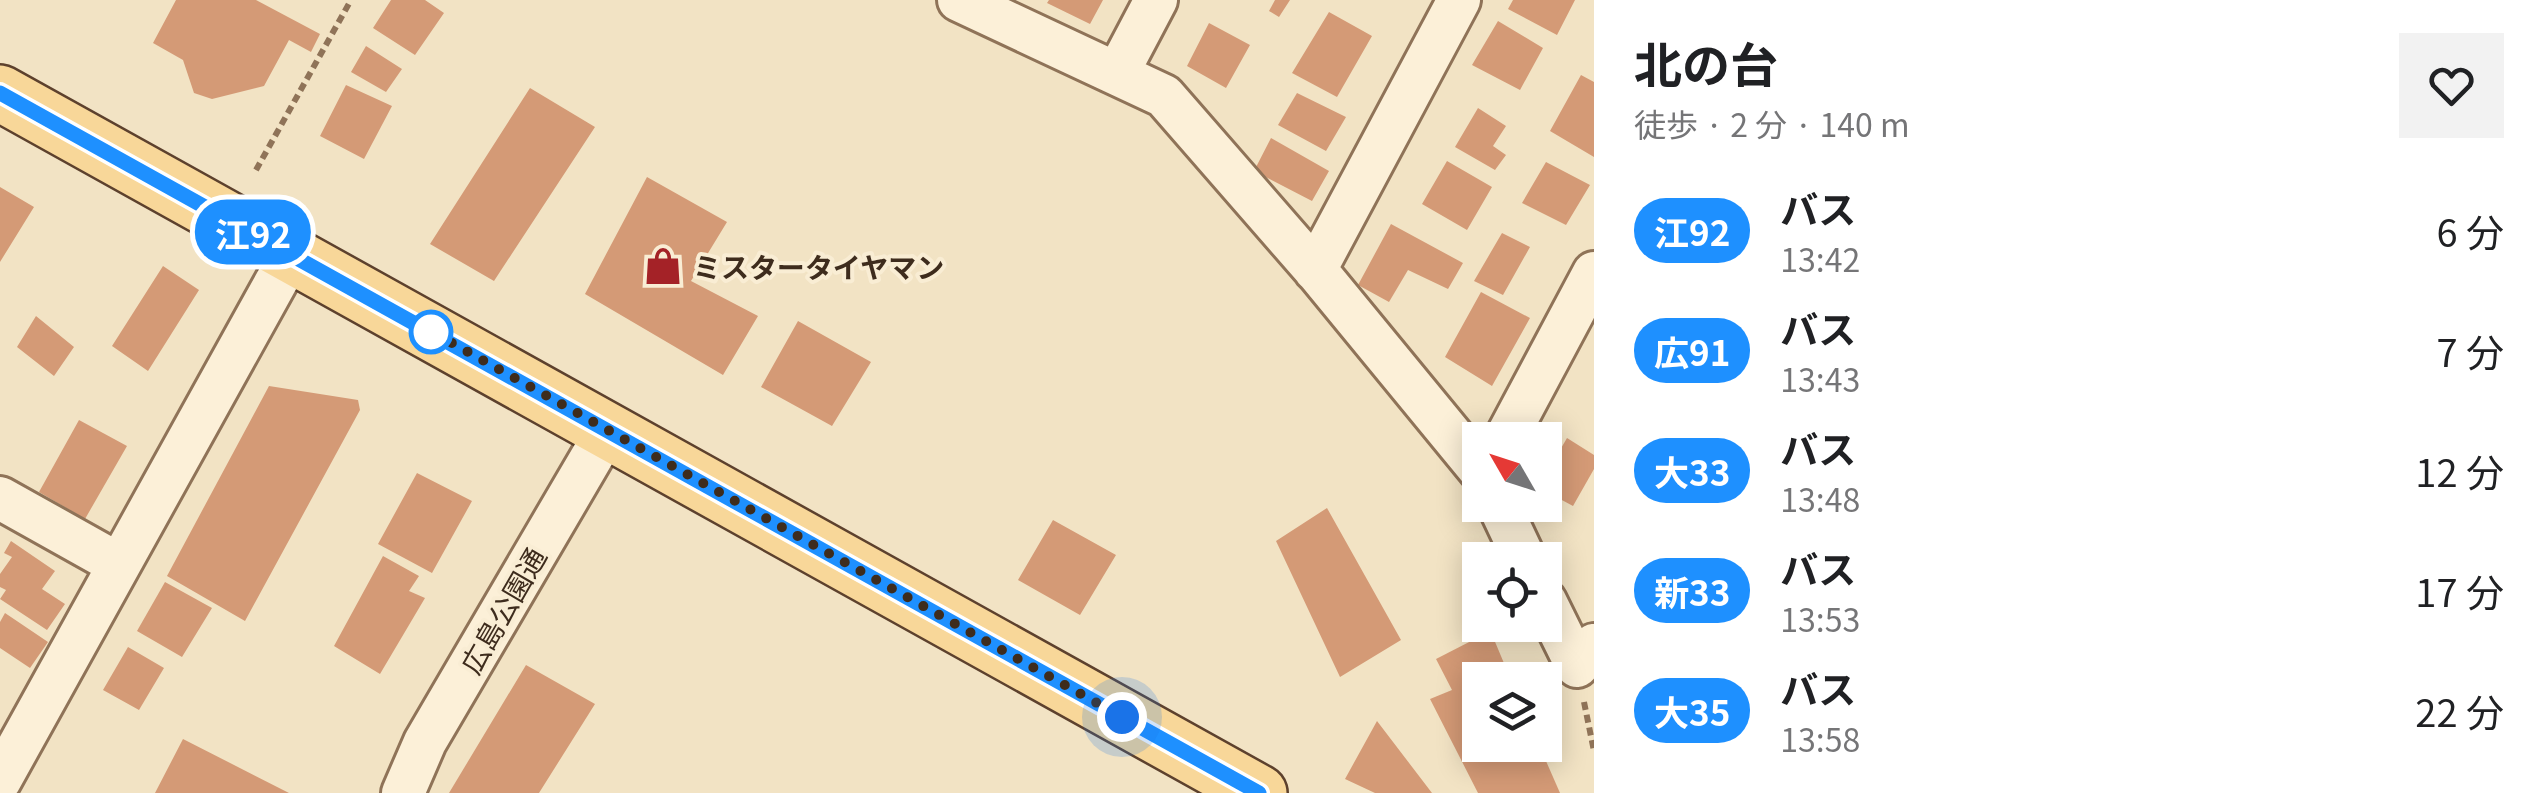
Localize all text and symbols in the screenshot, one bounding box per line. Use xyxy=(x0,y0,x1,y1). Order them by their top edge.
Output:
text: 北の台 xyxy=(1634,27,1778,97)
button: heart xyxy=(2399,33,2504,138)
text: 徒歩 · 2 分 · 140 m xyxy=(1634,100,1910,146)
text: バス xyxy=(1780,180,1856,235)
line badge: 江92 xyxy=(196,200,310,264)
text: 6 分 xyxy=(2436,203,2504,258)
text: 江92 xyxy=(1654,205,1730,256)
text: 江92 xyxy=(215,207,291,258)
text: 13:42 xyxy=(1780,235,1860,281)
shop icon: ミスタータイヤマン xyxy=(642,245,684,287)
place label: ミスタータイヤマン xyxy=(693,246,944,286)
text: バス xyxy=(1780,300,1856,355)
unlabelled marker xyxy=(410,311,452,353)
text: 7 分 xyxy=(2436,323,2504,378)
text: 広91 xyxy=(1654,325,1730,376)
text: 13:43 xyxy=(1780,355,1860,401)
text: バス xyxy=(1780,420,1856,475)
north arrow xyxy=(1462,422,1562,522)
map controls xyxy=(1462,422,1562,762)
text: 12 分 xyxy=(2415,443,2504,498)
text: 大33 xyxy=(1654,445,1730,496)
text: 13:48 xyxy=(1780,475,1860,521)
street label: 広島公園通 xyxy=(450,539,554,681)
text: バス xyxy=(1780,540,1856,595)
button: locate xyxy=(1462,542,1562,642)
text: 17 分 xyxy=(2415,563,2504,618)
text: 新33 xyxy=(1654,565,1730,616)
text: 13:53 xyxy=(1780,595,1860,641)
text: バス xyxy=(1780,660,1856,715)
button: layers xyxy=(1462,662,1562,762)
text: 22 分 xyxy=(2415,683,2504,738)
text: 大35 xyxy=(1654,685,1730,736)
your location xyxy=(1097,692,1147,742)
text: 13:58 xyxy=(1780,715,1860,761)

